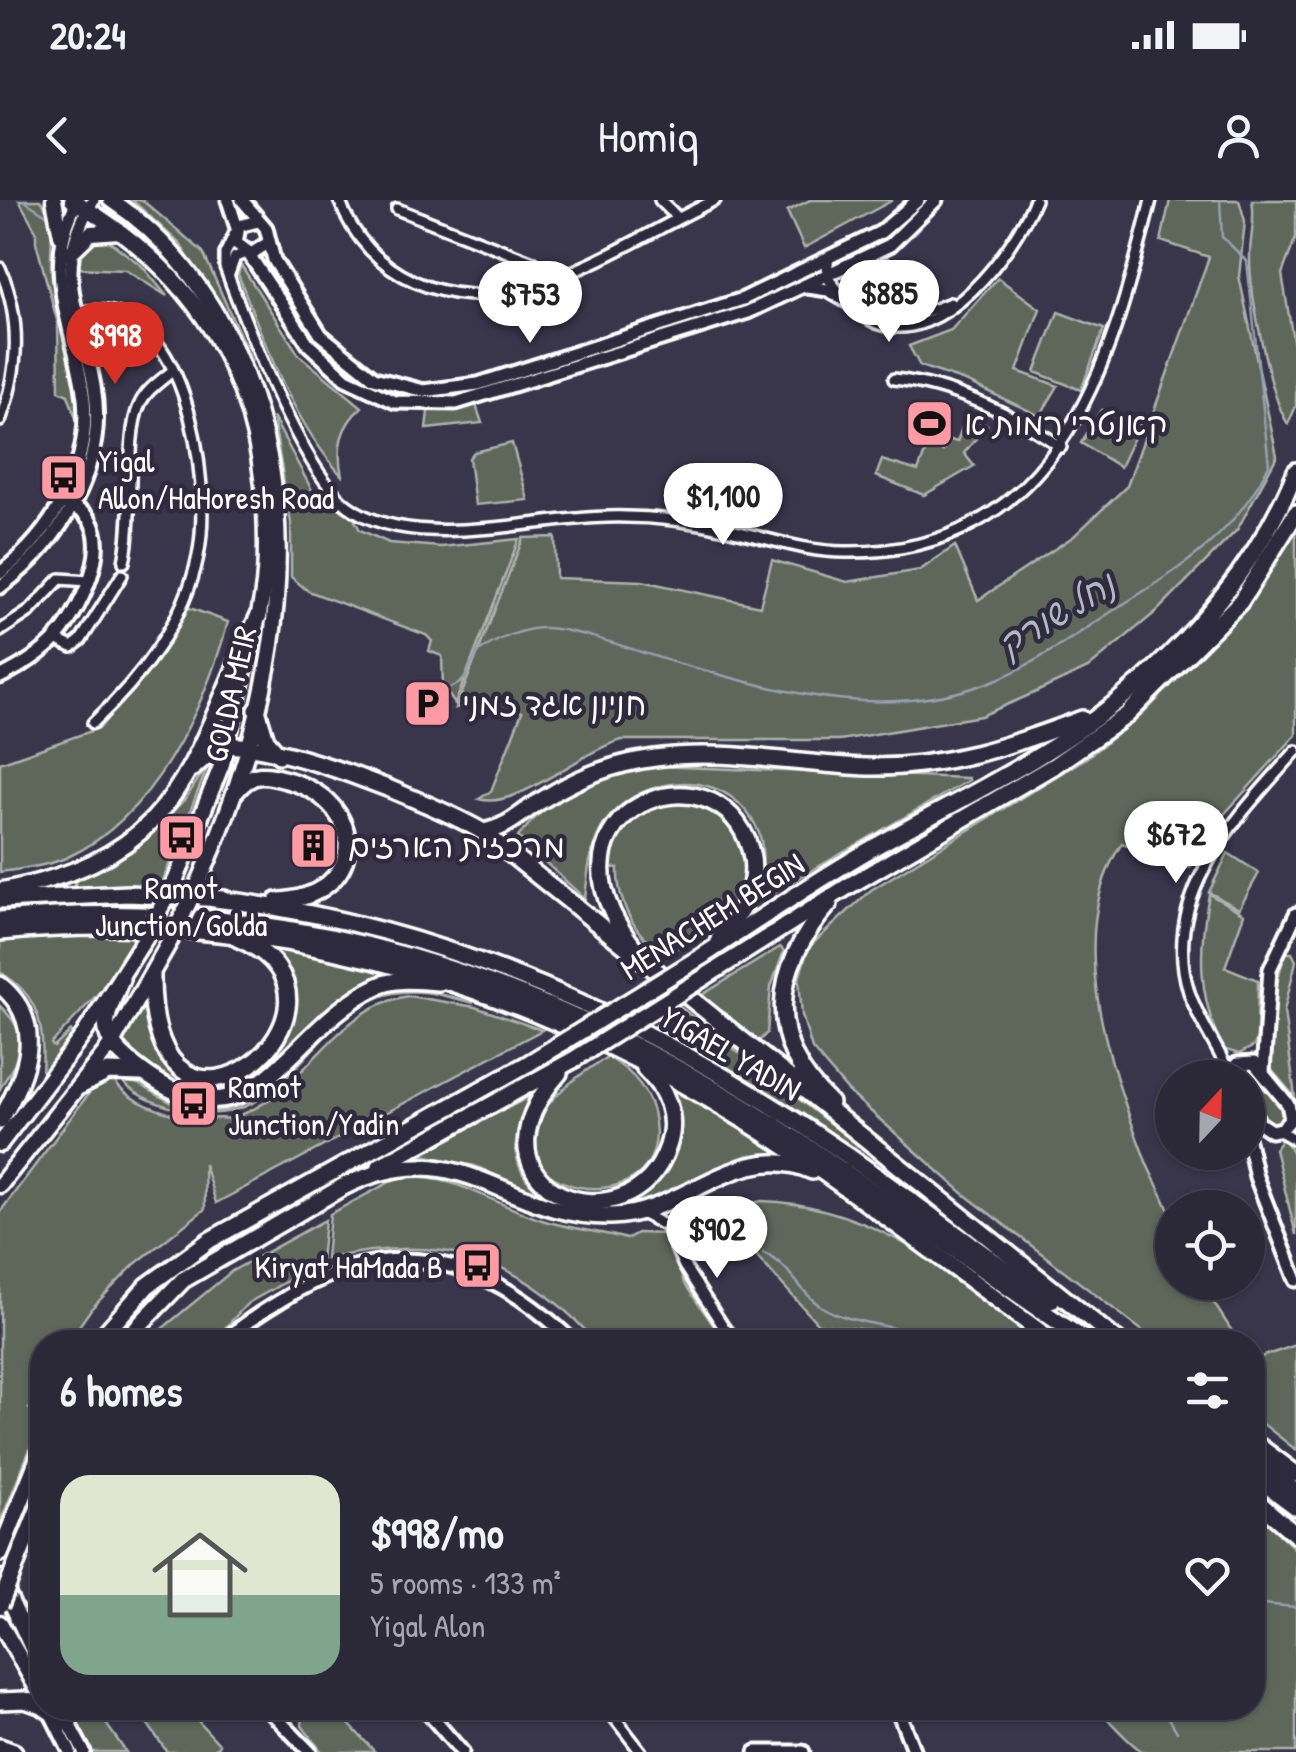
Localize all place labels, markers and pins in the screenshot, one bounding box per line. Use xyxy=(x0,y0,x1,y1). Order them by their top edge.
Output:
pin: $885 xyxy=(830,260,948,345)
pin: $753 xyxy=(471,261,589,346)
pin: $998 xyxy=(56,302,174,387)
sports icon: קאנטרי רמות א xyxy=(903,397,955,449)
place label: קאנטרי רמות א xyxy=(964,402,1167,445)
place label: Yigal Allon/HaHoresh Road xyxy=(98,439,334,519)
bus stop icon: Yigal Allon/HaHoresh Road xyxy=(37,452,89,504)
pin: $1,100 xyxy=(642,463,804,548)
parking icon: חניון אגד זמני xyxy=(401,677,453,729)
place label: חניון אגד זמני xyxy=(462,682,646,725)
pin: $672 xyxy=(1117,801,1235,886)
bus stop icon: Ramot Junction/Golda xyxy=(155,811,207,863)
building icon: מרכזית הארזים xyxy=(287,819,339,871)
place label: מרכזית הארזים xyxy=(348,824,565,867)
place label: Ramot Junction/Golda xyxy=(95,866,267,946)
place label: Ramot Junction/Yadin xyxy=(228,1065,399,1145)
bus stop icon: Ramot Junction/Yadin xyxy=(167,1078,219,1130)
pin: $902 xyxy=(658,1196,776,1281)
bus stop icon: Kiryat HaMada B xyxy=(452,1240,504,1292)
place label: Kiryat HaMada B xyxy=(255,1245,443,1288)

